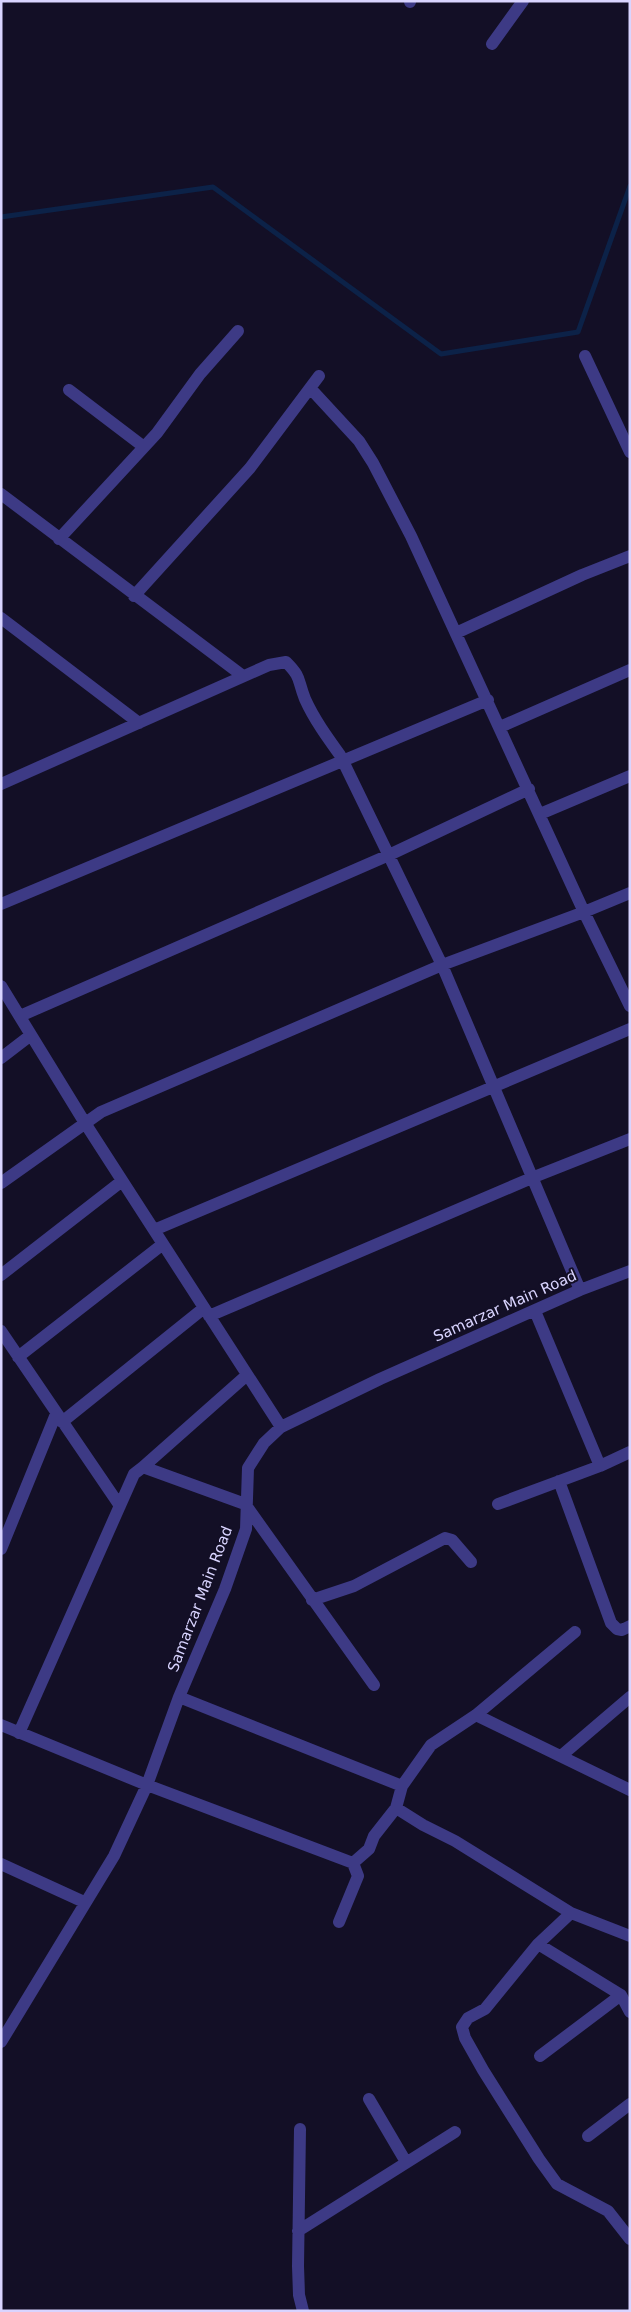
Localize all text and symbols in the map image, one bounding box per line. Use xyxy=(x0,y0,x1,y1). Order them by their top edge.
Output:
street label: Samarzar Main Road xyxy=(431,1266,579,1346)
street label: Samarzar Main Road xyxy=(164,1523,236,1675)

